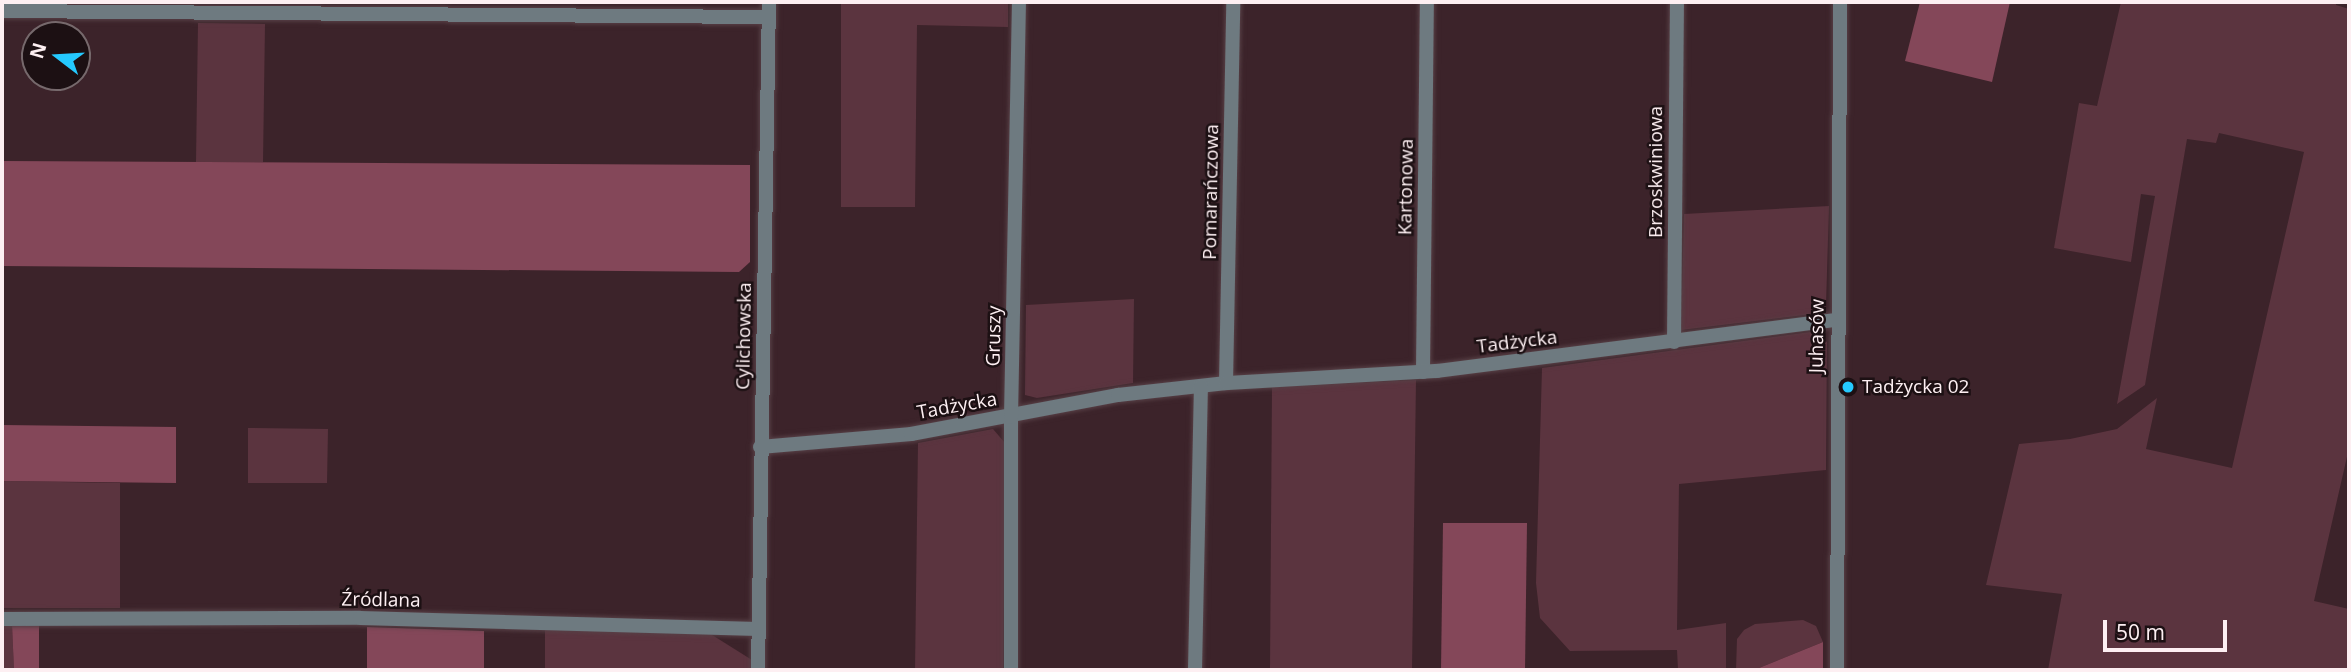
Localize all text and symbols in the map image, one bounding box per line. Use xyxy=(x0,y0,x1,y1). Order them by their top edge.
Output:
north arrow xyxy=(21,21,91,91)
text: N xyxy=(23,39,53,62)
street label: Brzoskwiniowa xyxy=(1645,106,1667,238)
street label: Pomarańczowa xyxy=(1198,124,1224,260)
street label: Kartonowa xyxy=(1394,139,1418,235)
street label: Cylichowska xyxy=(732,282,756,390)
street label: Juhasów xyxy=(1805,299,1829,373)
street label: Gruszy xyxy=(982,305,1006,367)
street label: Tadżycka xyxy=(1476,326,1558,358)
place label: Tadżycka 02 xyxy=(1862,376,1969,398)
marker: Tadżycka 02 xyxy=(1840,379,1856,395)
street label: Tadżycka xyxy=(915,388,999,424)
street label: Źródlana xyxy=(341,588,421,612)
scale bar xyxy=(2106,606,2230,650)
text: 50 m xyxy=(2116,618,2165,646)

